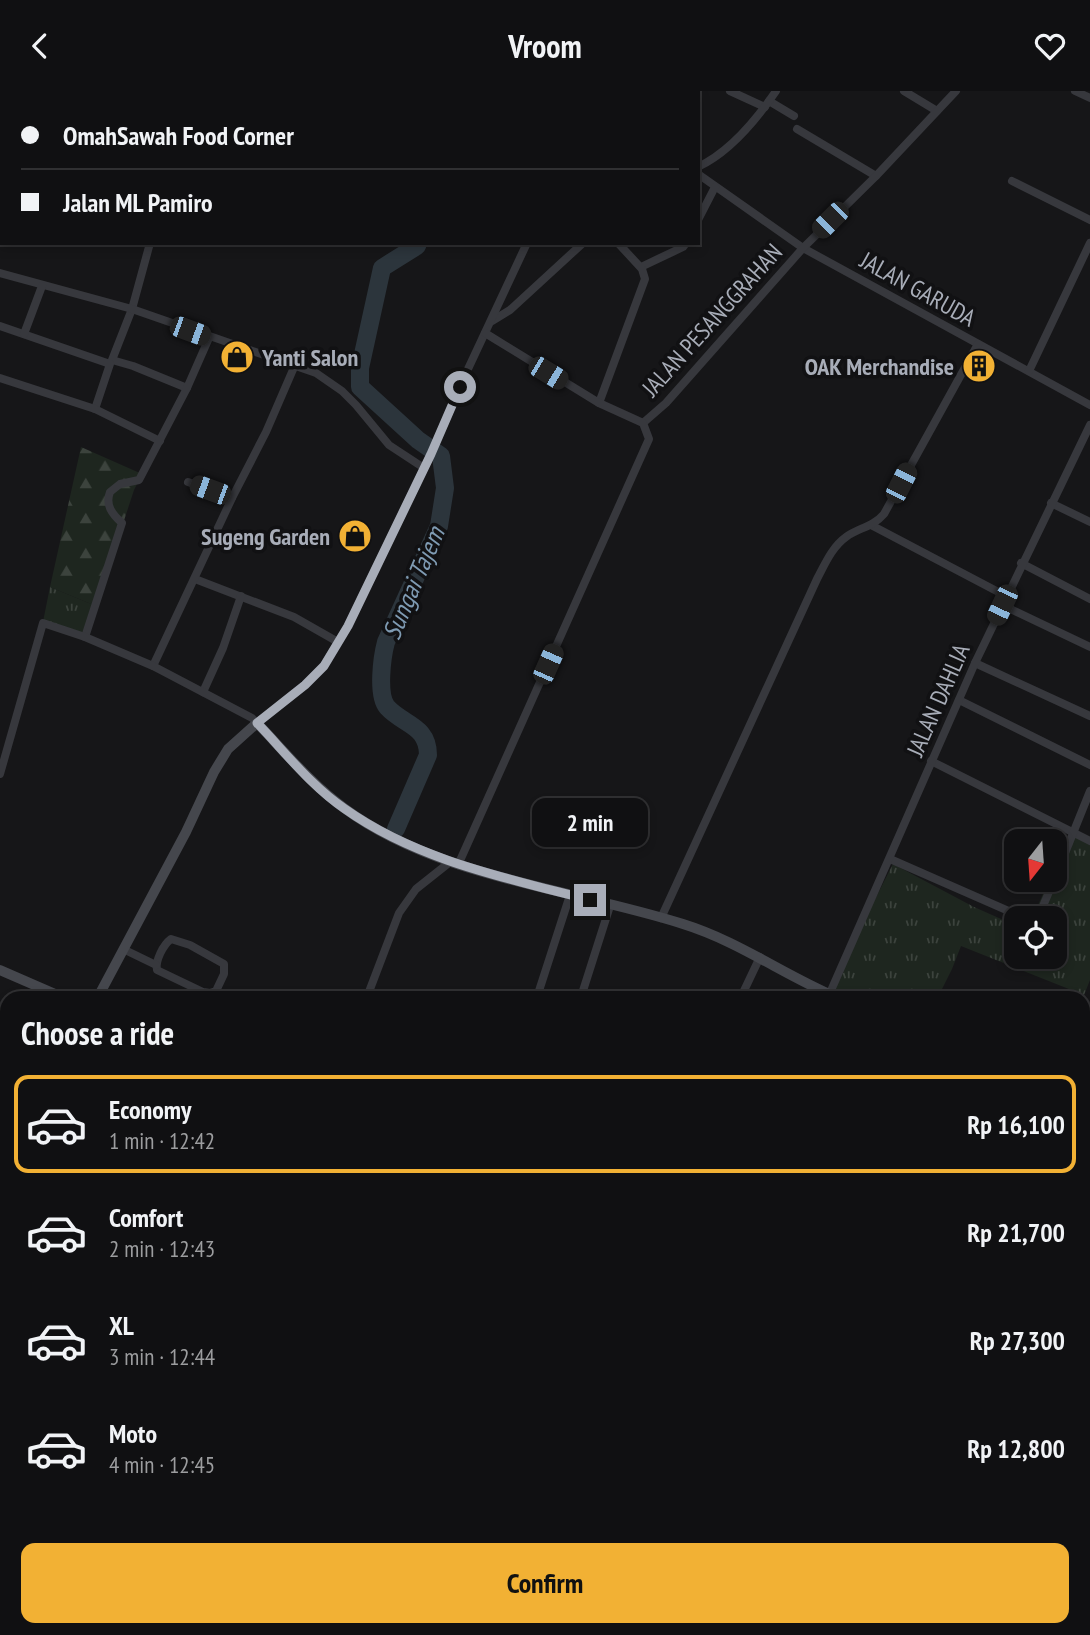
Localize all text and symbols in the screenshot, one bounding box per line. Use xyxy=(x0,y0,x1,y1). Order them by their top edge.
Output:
text: Vroom xyxy=(508,25,582,67)
icon: back xyxy=(21,27,59,65)
icon: heart xyxy=(1031,27,1069,65)
text: OmahSawah Food Corner xyxy=(63,119,294,152)
text: Jalan ML Pamiro xyxy=(63,186,213,219)
car xyxy=(808,198,853,242)
street label: JALAN PESANGGRAHAN xyxy=(634,237,789,404)
street label: JALAN GARUDA xyxy=(854,244,982,334)
car xyxy=(167,314,214,348)
shop icon: Yanti Salon xyxy=(218,338,256,376)
place label: Yanti Salon xyxy=(261,342,358,373)
building icon: OAK Merchandise xyxy=(960,347,998,385)
place label: OAK Merchandise xyxy=(805,351,954,382)
car xyxy=(525,353,572,393)
route start xyxy=(444,371,476,403)
car xyxy=(883,460,920,506)
car xyxy=(187,473,234,507)
shop icon: Sugeng Garden xyxy=(336,517,374,555)
water label: Sungai Tajem xyxy=(375,520,452,644)
place label: Sugeng Garden xyxy=(201,521,330,552)
car xyxy=(984,582,1021,628)
street label: JALAN DAHLIA xyxy=(899,638,977,762)
car xyxy=(530,641,567,687)
callout: 2 min xyxy=(532,799,648,847)
text: 2 min xyxy=(567,808,613,837)
north arrow xyxy=(1004,829,1068,893)
map controls xyxy=(1004,829,1067,969)
route end xyxy=(574,884,606,916)
button: locate xyxy=(1004,906,1067,969)
text: Choose a ride xyxy=(21,1012,174,1054)
icon: car xyxy=(25,1093,88,1156)
text: Economy xyxy=(109,1093,191,1126)
text: Rp 16,100 xyxy=(967,1108,1065,1141)
text: 1 min · 12:42 xyxy=(109,1126,215,1155)
icon: car xyxy=(25,1201,88,1264)
text: Comfort xyxy=(109,1201,183,1234)
text: Rp 21,700 xyxy=(967,1216,1065,1249)
text: 2 min · 12:43 xyxy=(109,1234,215,1263)
icon: car xyxy=(25,1309,88,1372)
text: XL xyxy=(109,1309,134,1342)
text: Rp 27,300 xyxy=(970,1324,1065,1357)
text: 3 min · 12:44 xyxy=(109,1342,215,1371)
icon: car xyxy=(25,1417,88,1480)
text: Moto xyxy=(109,1417,157,1450)
text: Rp 12,800 xyxy=(967,1432,1065,1465)
text: 4 min · 12:45 xyxy=(109,1450,215,1479)
button: Confirm xyxy=(21,1543,1069,1623)

